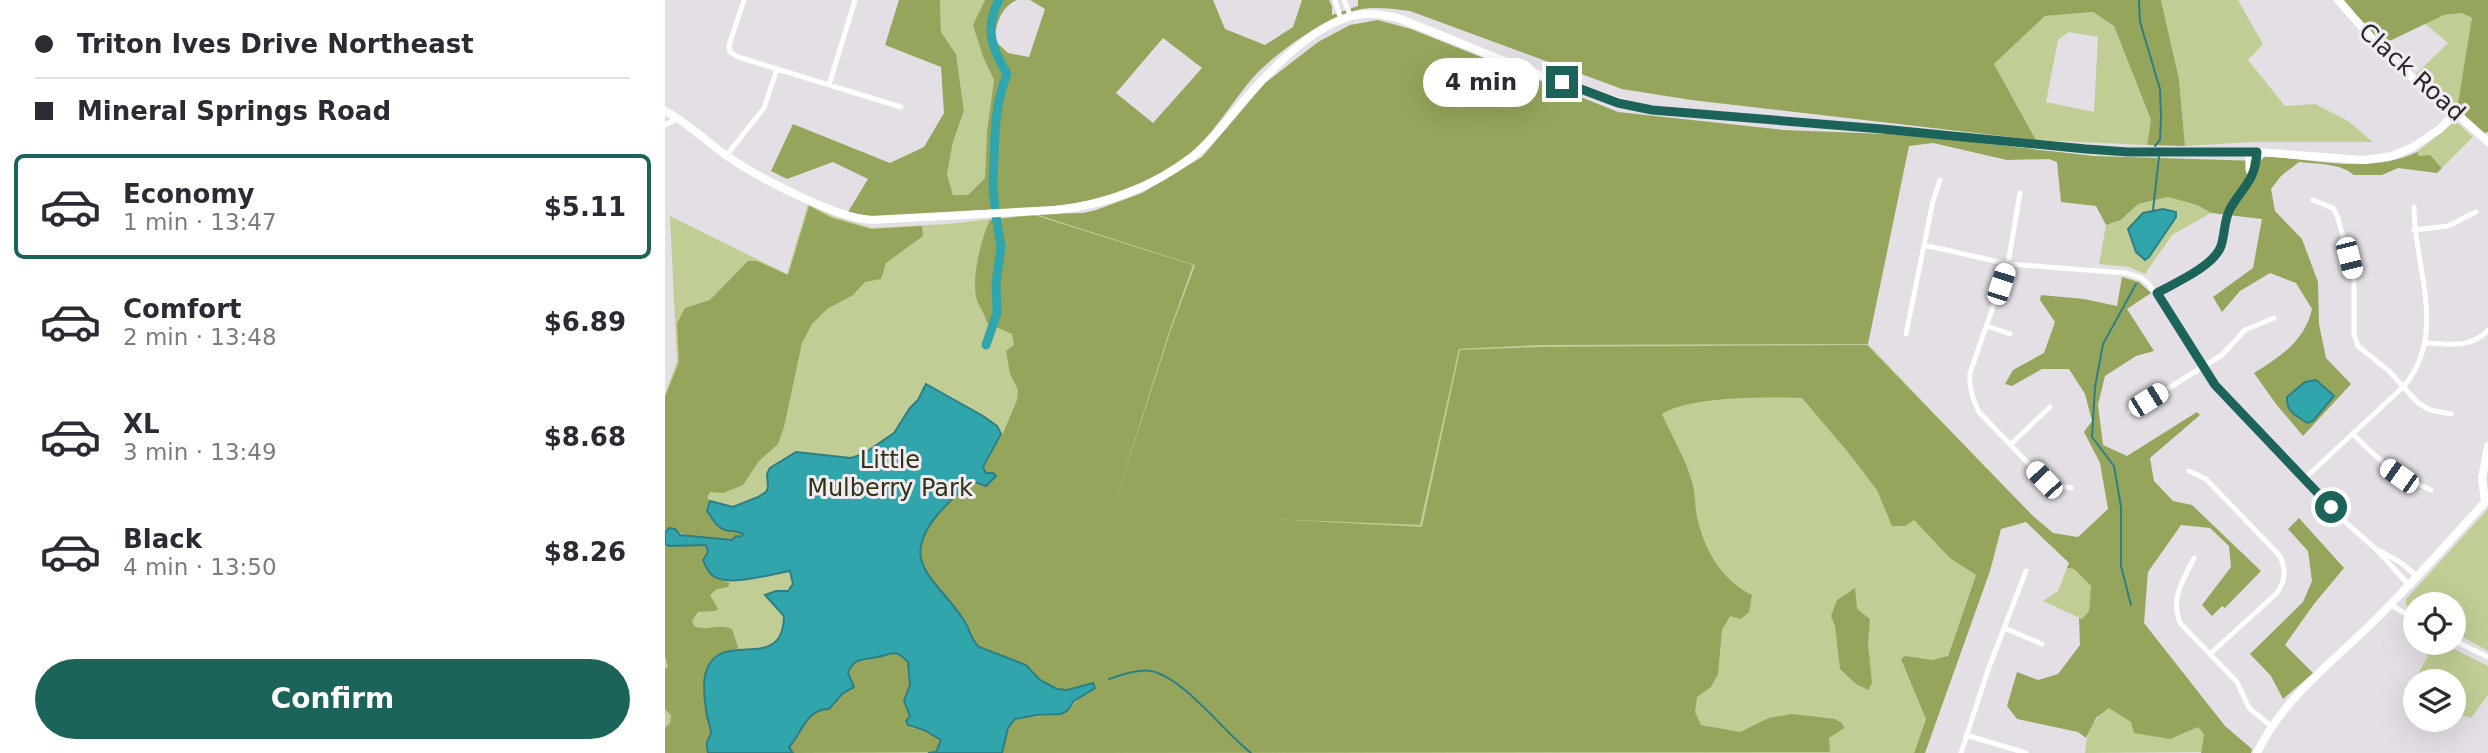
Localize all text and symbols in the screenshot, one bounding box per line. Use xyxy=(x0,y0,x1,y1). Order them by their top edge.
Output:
street label: Clack Road xyxy=(2353,17,2471,127)
text: Triton Ives Drive Northeast xyxy=(77,29,474,59)
callout: 4 min xyxy=(1422,57,1537,106)
route end xyxy=(1546,66,1578,98)
text: 4 min xyxy=(1445,69,1517,95)
text: Mineral Springs Road xyxy=(77,96,391,126)
icon: car xyxy=(39,175,102,238)
text: Economy xyxy=(123,179,254,209)
text: $5.11 xyxy=(544,192,626,222)
text: 1 min · 13:47 xyxy=(123,209,277,235)
car xyxy=(2334,235,2365,281)
car xyxy=(1985,261,2018,307)
icon: car xyxy=(39,290,102,353)
text: Comfort xyxy=(123,294,241,324)
text: $6.89 xyxy=(544,307,626,337)
text: 2 min · 13:48 xyxy=(123,324,277,350)
car xyxy=(2125,380,2172,420)
icon: car xyxy=(39,405,102,468)
text: XL xyxy=(123,409,160,439)
text: $8.68 xyxy=(544,422,626,452)
text: 3 min · 13:49 xyxy=(123,439,277,465)
park label: Little Mulberry Park xyxy=(807,446,973,502)
car xyxy=(2376,455,2423,497)
car xyxy=(2022,457,2067,503)
route start xyxy=(2315,491,2347,523)
icon: car xyxy=(39,520,102,583)
text: Black xyxy=(123,524,202,554)
text: $8.26 xyxy=(544,537,626,567)
text: 4 min · 13:50 xyxy=(123,554,277,580)
map controls xyxy=(2403,592,2466,732)
button: locate xyxy=(2403,592,2466,655)
button: Confirm xyxy=(35,659,630,739)
button: layers xyxy=(2403,669,2466,732)

